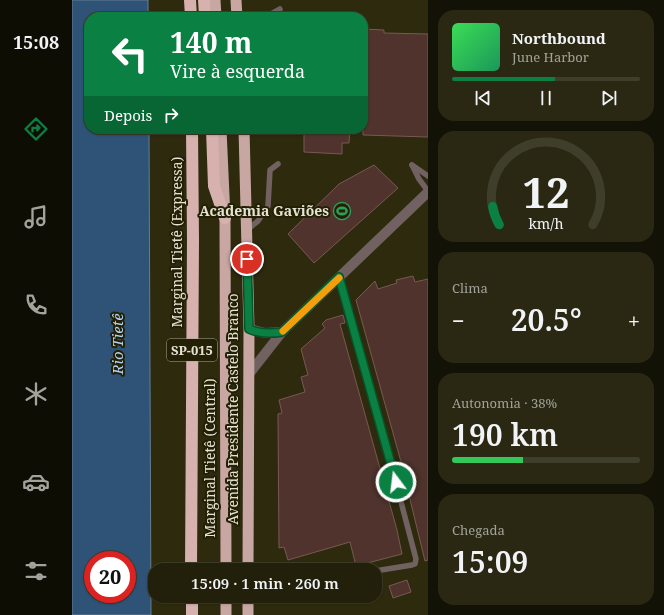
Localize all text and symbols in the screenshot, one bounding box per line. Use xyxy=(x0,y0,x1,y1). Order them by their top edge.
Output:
text: 140 m xyxy=(170,23,252,61)
icon: left xyxy=(104,28,156,80)
text: Northbound xyxy=(512,28,606,48)
text: 15:08 xyxy=(13,30,59,54)
text: June Harbor xyxy=(512,48,589,66)
text: Vire à esquerda xyxy=(170,59,305,83)
icon: previous xyxy=(472,87,494,109)
icon: pause xyxy=(535,87,557,109)
icon: next xyxy=(598,87,620,109)
icon: right xyxy=(160,104,182,126)
text: Depois xyxy=(104,105,152,125)
icon: directions xyxy=(22,115,50,143)
street label: Marginal Tietê (Expressa) xyxy=(167,156,186,327)
text: 12 xyxy=(522,163,570,219)
place label: Academia Gaviões xyxy=(199,201,329,220)
sports icon: Academia Gaviões xyxy=(332,201,352,221)
icon: music xyxy=(22,203,50,231)
text: km/h xyxy=(528,213,564,232)
pin xyxy=(230,242,264,276)
icon: arrive xyxy=(236,248,258,270)
text: Clima xyxy=(452,279,488,297)
icon: phone xyxy=(22,291,50,319)
street label: Avenida Presidente Castelo Branco xyxy=(223,293,242,525)
text: 20.5° xyxy=(511,299,582,340)
text: − xyxy=(452,305,465,335)
text: + xyxy=(628,305,640,335)
water label: Rio Tietê xyxy=(107,313,127,376)
road number: SP-015 xyxy=(167,339,217,361)
street label: Marginal Tietê (Central) xyxy=(200,378,219,538)
icon: climate xyxy=(22,380,50,408)
text: Autonomia · 38% xyxy=(452,394,557,412)
text: 190 km xyxy=(452,414,558,455)
position arrow xyxy=(375,461,417,503)
icon: car xyxy=(22,468,50,496)
text: Chegada xyxy=(452,521,505,539)
text: 15:09 xyxy=(452,541,528,582)
speed limit sign: 20 xyxy=(84,551,136,603)
icon: filters xyxy=(22,557,50,585)
text: 15:09 · 1 min · 260 m xyxy=(191,573,339,593)

